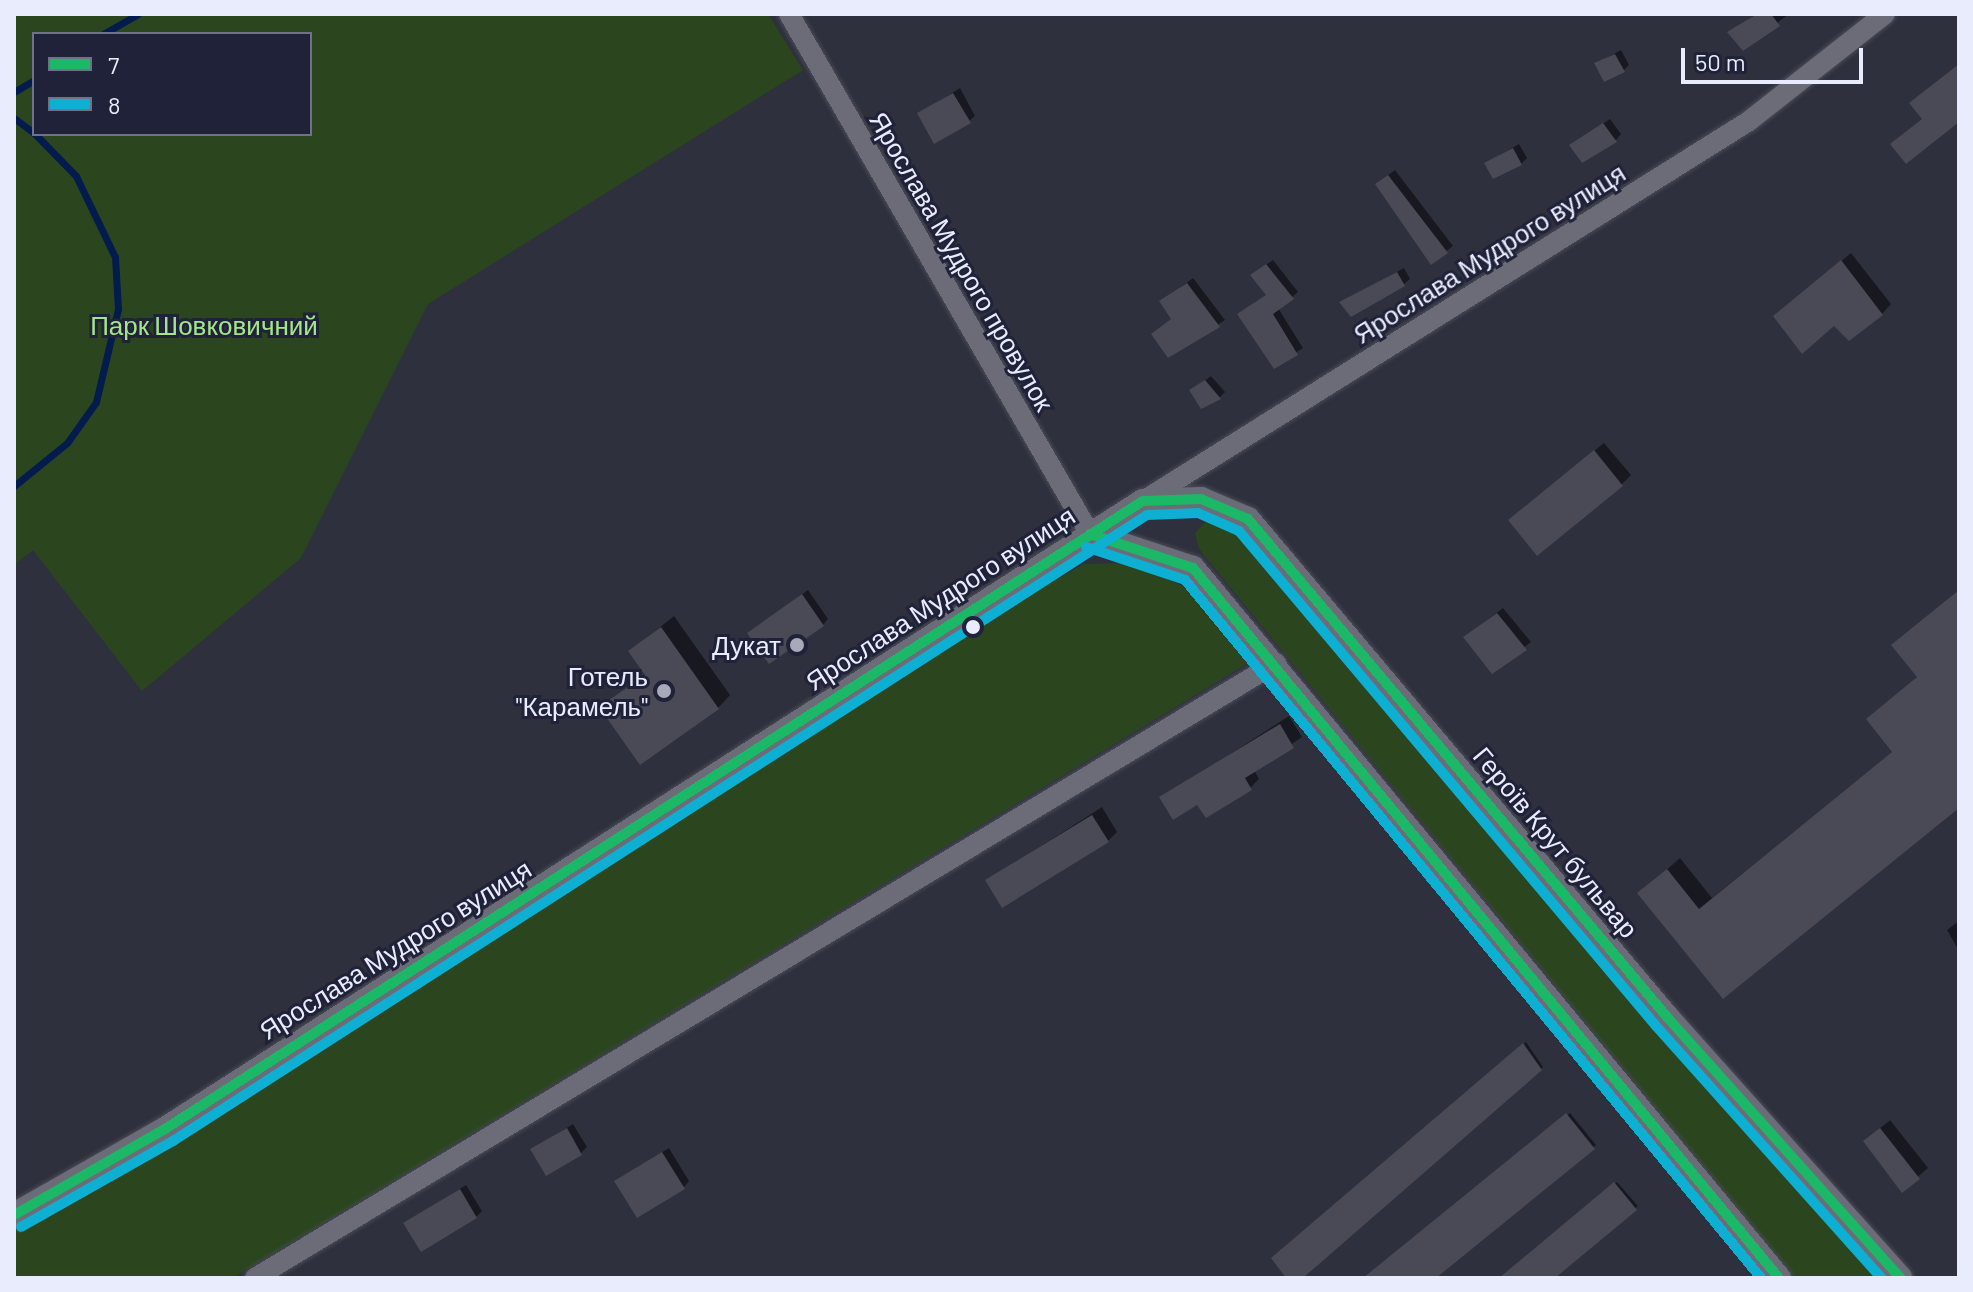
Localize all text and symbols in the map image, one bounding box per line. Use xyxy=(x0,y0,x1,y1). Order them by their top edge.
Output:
legend xyxy=(32,32,312,136)
scale bar xyxy=(1685,32,1867,82)
text: 50 m xyxy=(1695,47,1746,76)
text: 7 xyxy=(108,50,119,79)
text: 8 xyxy=(108,90,121,119)
street label: Ярослава Мудрого провулок xyxy=(863,106,1061,416)
street label: Ярослава Мудрого вулиця xyxy=(1347,156,1631,350)
park label: Парк Шовковичний xyxy=(90,309,318,341)
street label: Ярослава Мудрого вулиця xyxy=(800,499,1080,697)
unlabelled marker xyxy=(965,619,981,635)
place label: Дукат xyxy=(712,629,781,661)
marker: Дукат xyxy=(788,636,806,654)
place label: Готель "Карамель" xyxy=(516,660,648,722)
marker: Готель "Карамель" xyxy=(655,682,673,700)
street label: Героїв Крут бульвар xyxy=(1467,740,1645,944)
street label: Ярослава Мудрого вулиця xyxy=(253,852,537,1046)

